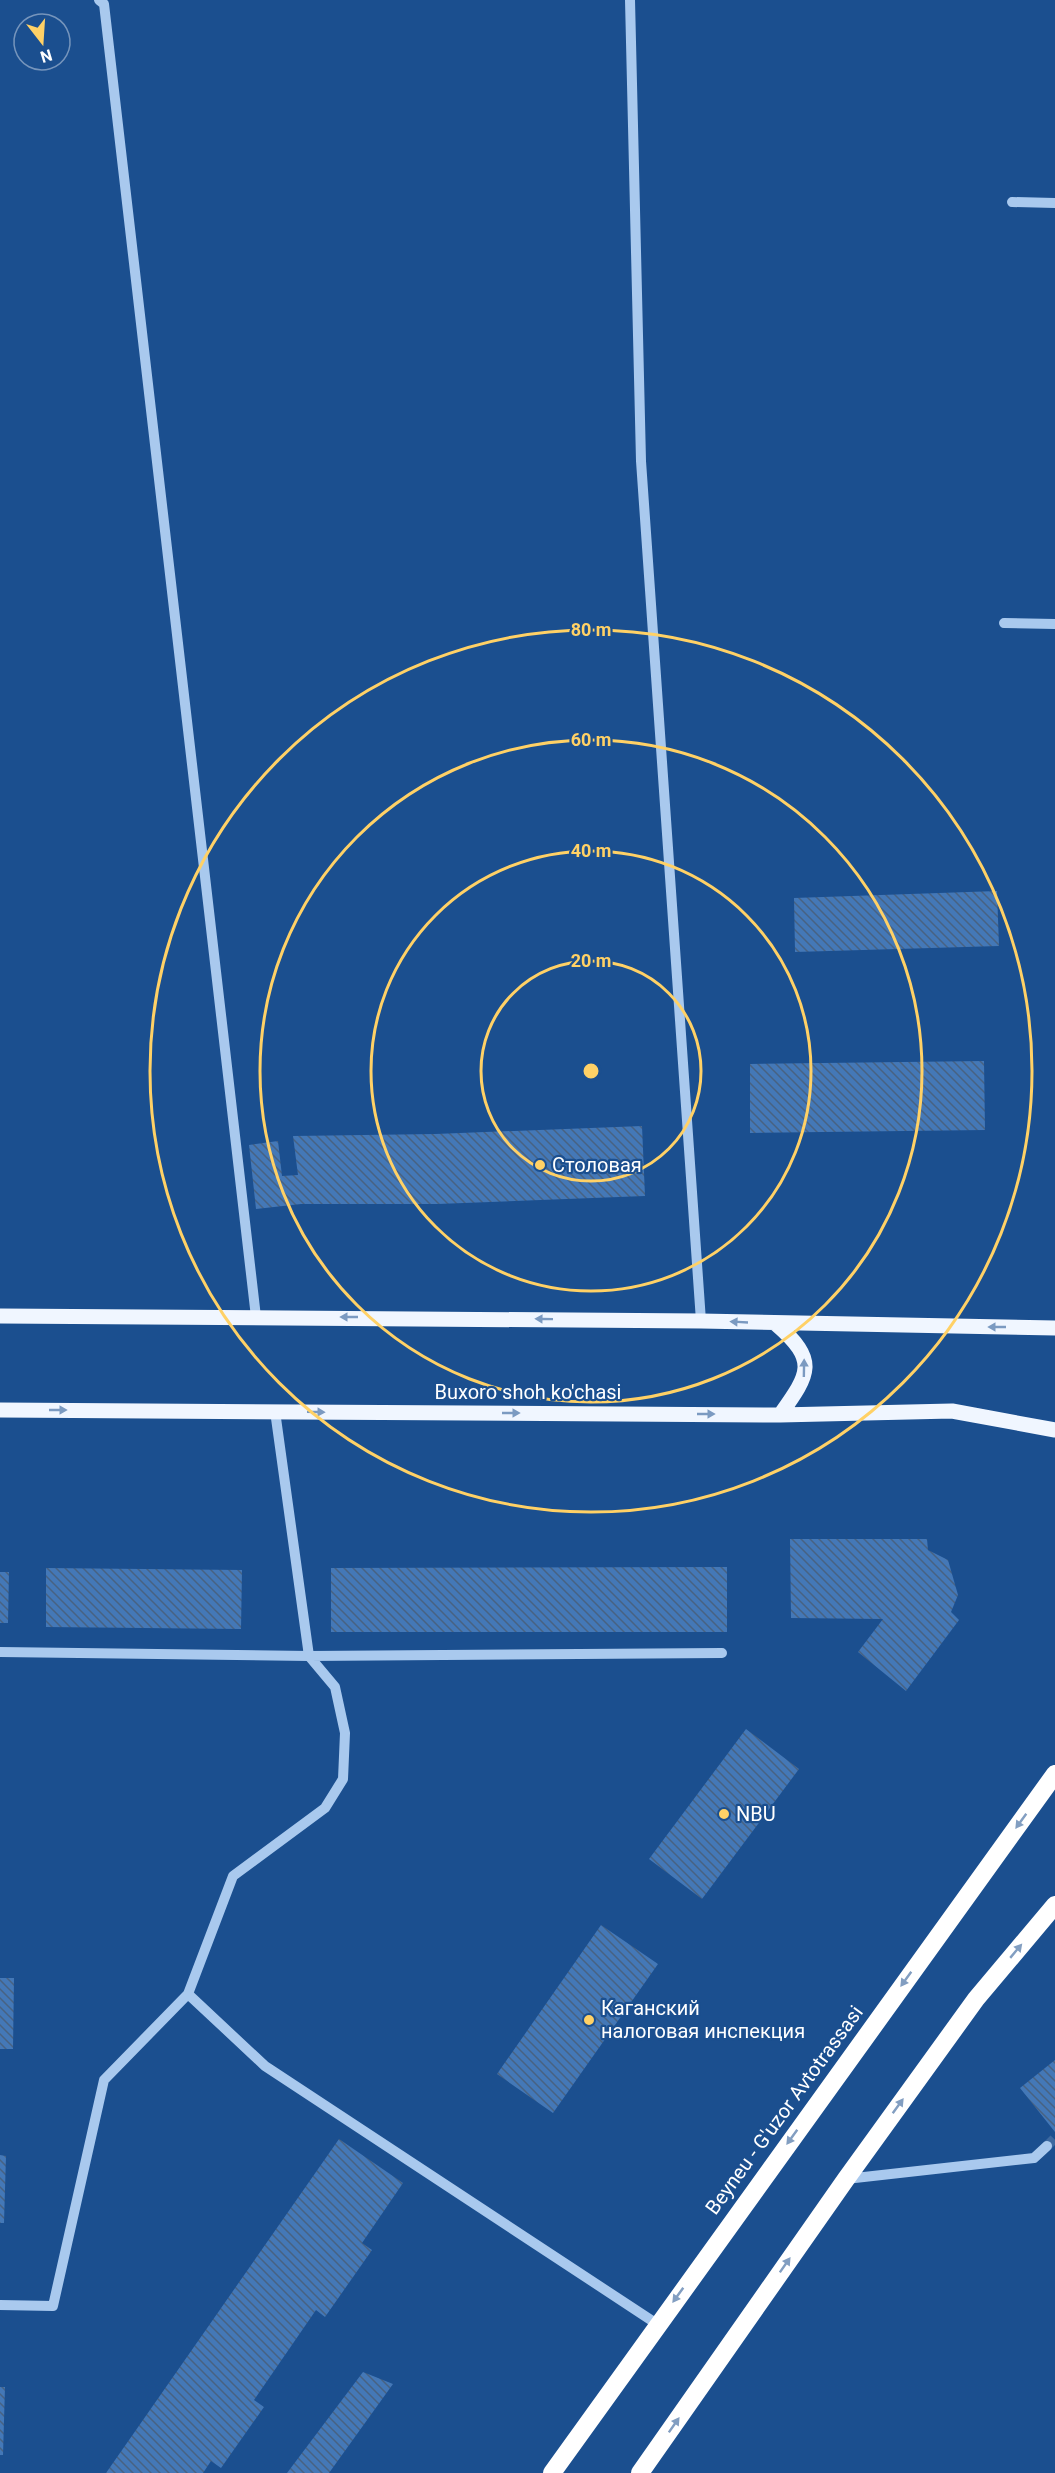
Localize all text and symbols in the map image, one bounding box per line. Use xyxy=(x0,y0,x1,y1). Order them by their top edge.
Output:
north arrow xyxy=(12,12,72,72)
text: N xyxy=(38,45,54,67)
text: 80 m xyxy=(571,619,611,640)
text: 60 m xyxy=(571,729,611,750)
text: 40 m xyxy=(571,840,611,861)
text: 20 m xyxy=(571,950,611,971)
centre of rings xyxy=(581,1061,601,1081)
place label: Столовая xyxy=(552,1153,642,1177)
marker: Столовая xyxy=(533,1158,547,1172)
one-way arrow xyxy=(339,1312,358,1322)
one-way arrow xyxy=(534,1314,553,1324)
one-way arrow xyxy=(729,1318,748,1327)
one-way arrow xyxy=(987,1322,1006,1332)
one-way arrow xyxy=(799,1358,809,1377)
street label: Buxoro shoh ko'chasi xyxy=(435,1380,621,1404)
one-way arrow xyxy=(49,1405,68,1415)
one-way arrow xyxy=(307,1407,326,1417)
one-way arrow xyxy=(502,1408,521,1418)
one-way arrow xyxy=(697,1409,716,1419)
place label: NBU xyxy=(736,1802,776,1826)
marker: NBU xyxy=(717,1807,731,1821)
one-way arrow xyxy=(1015,1813,1027,1829)
one-way arrow xyxy=(1010,1943,1023,1959)
one-way arrow xyxy=(900,1971,912,1987)
place label: Каганский налоговая инспекция xyxy=(601,1996,805,2043)
street label: Beyneu - G'uzor Avtotrassasi xyxy=(700,2001,868,2219)
marker: Каганский налоговая инспекция xyxy=(582,2013,596,2027)
one-way arrow xyxy=(892,2099,904,2114)
one-way arrow xyxy=(786,2129,798,2145)
one-way arrow xyxy=(779,2258,791,2274)
one-way arrow xyxy=(672,2288,684,2303)
one-way arrow xyxy=(668,2417,679,2433)

